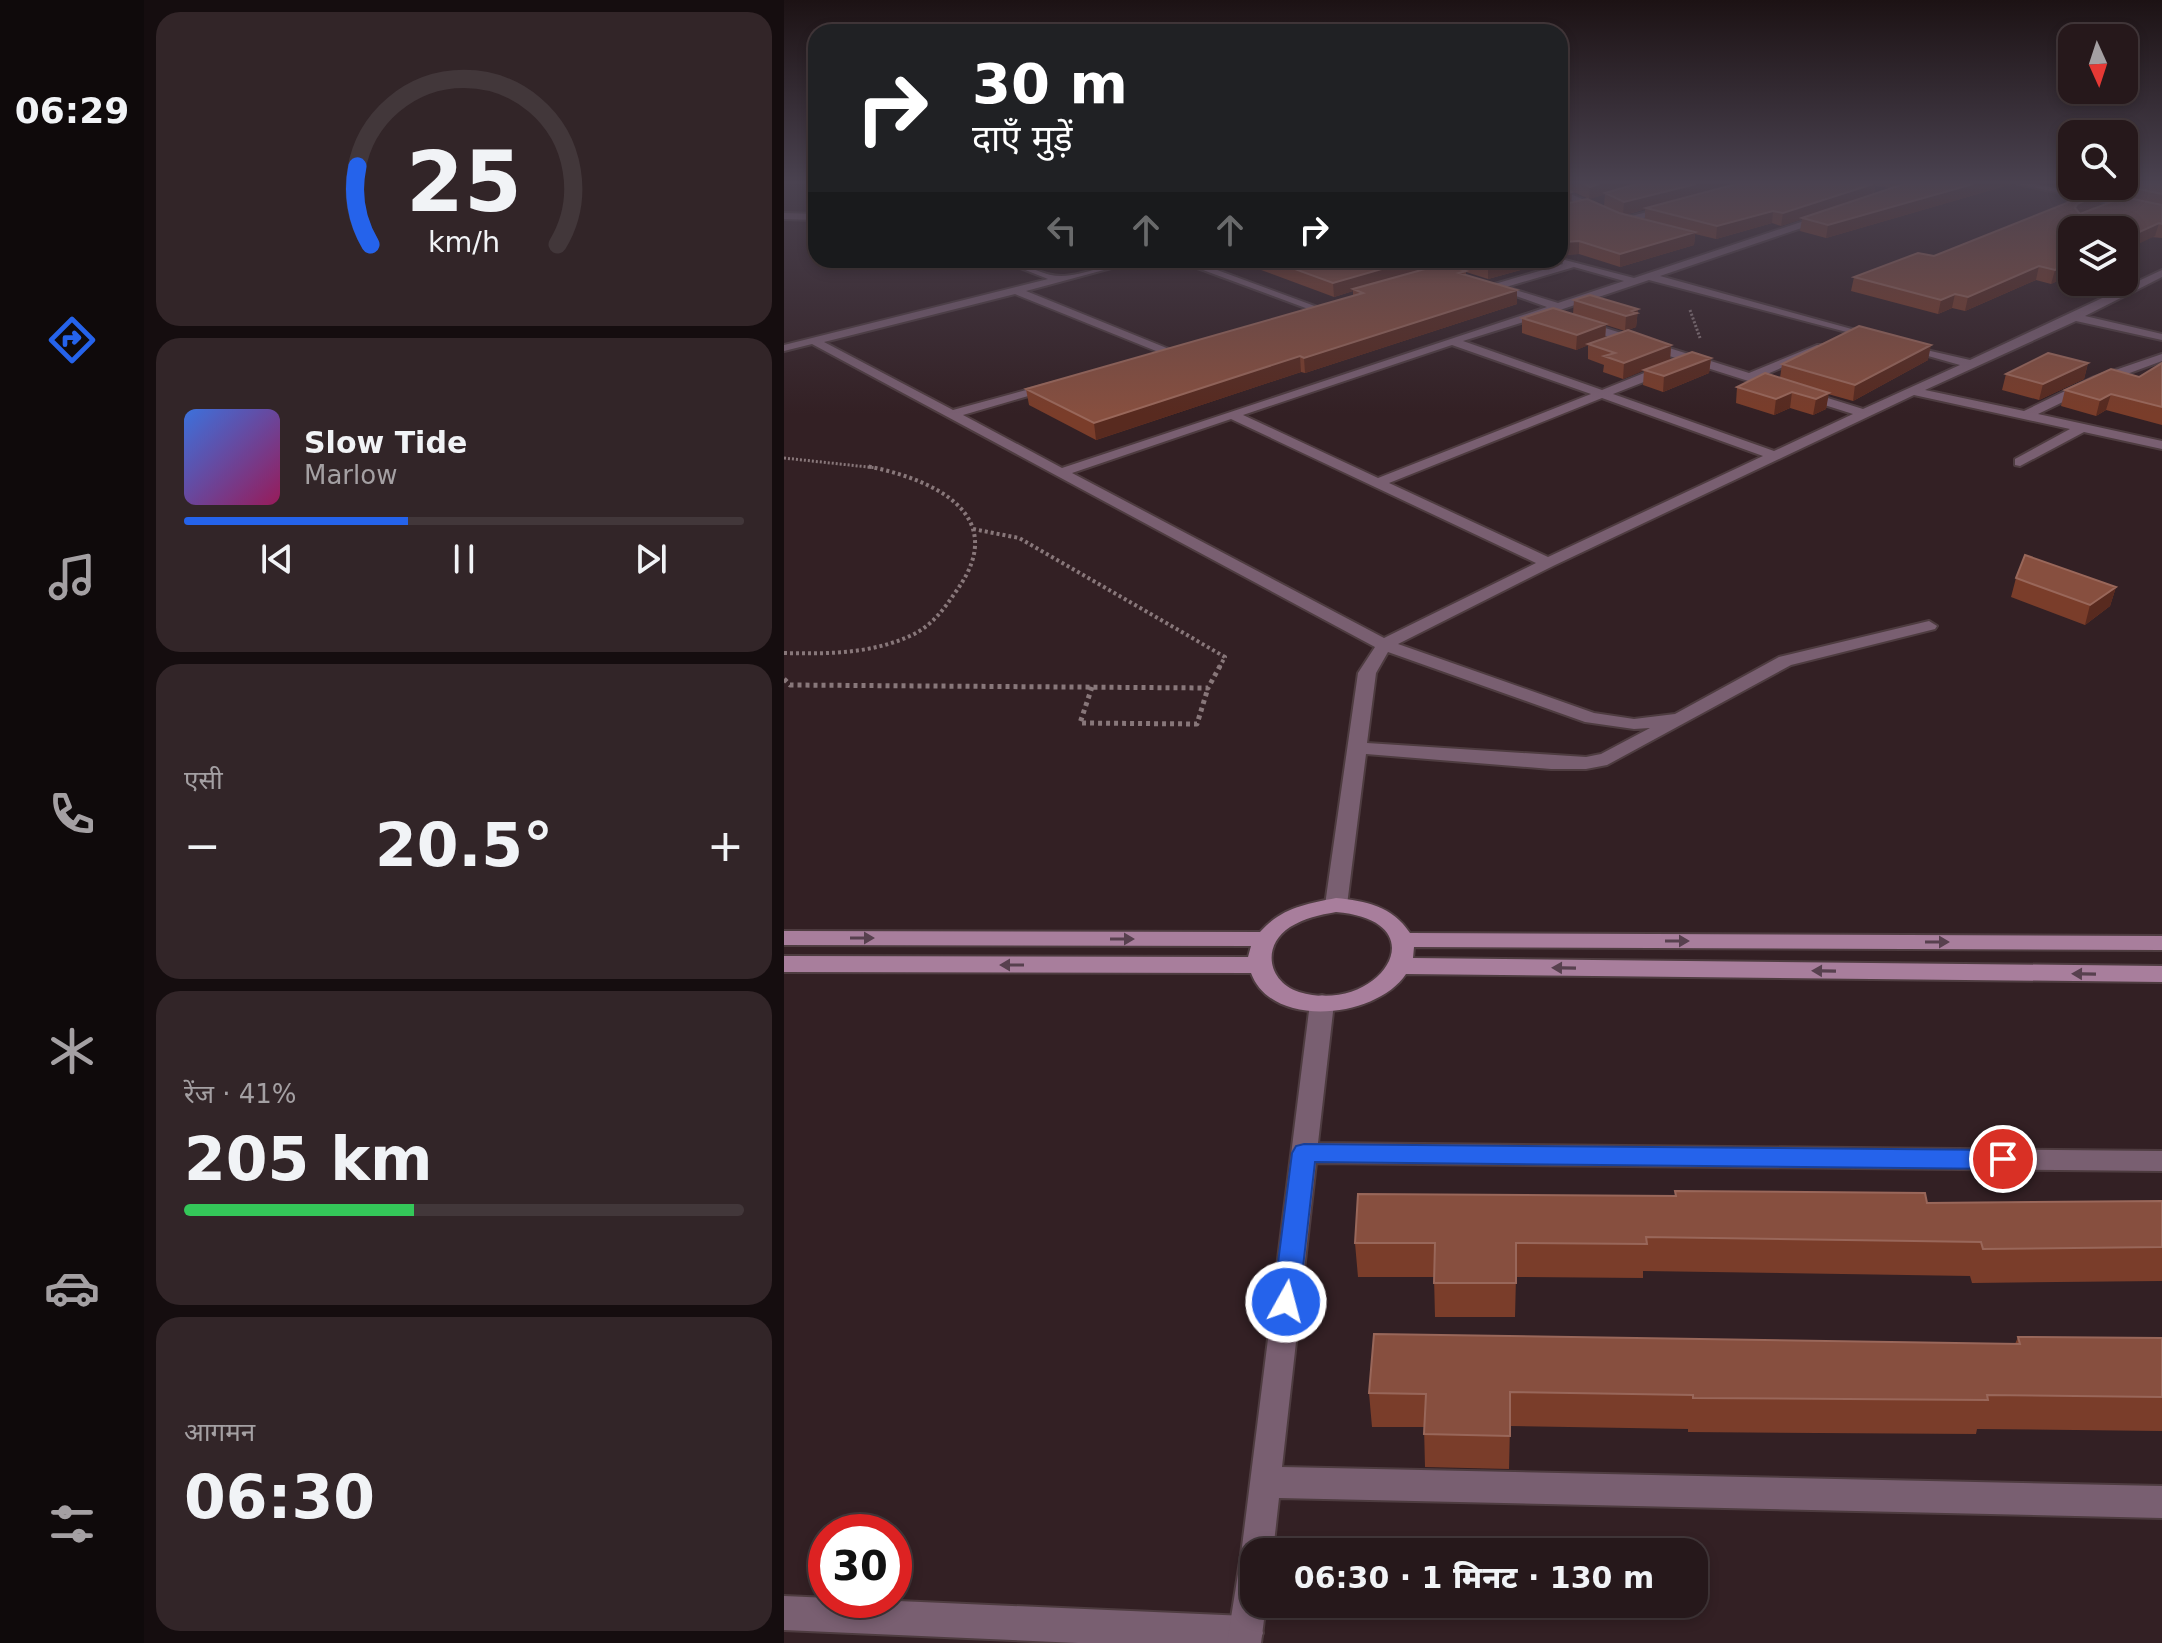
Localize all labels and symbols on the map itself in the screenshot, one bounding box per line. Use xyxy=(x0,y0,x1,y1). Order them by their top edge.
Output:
north arrow xyxy=(2058,24,2138,104)
one-way arrow xyxy=(850,932,875,944)
one-way arrow xyxy=(1110,933,1135,945)
one-way arrow xyxy=(1665,935,1690,947)
one-way arrow xyxy=(1925,936,1950,948)
one-way arrow xyxy=(999,958,1024,971)
one-way arrow xyxy=(1551,962,1576,974)
one-way arrow xyxy=(1811,965,1836,977)
one-way arrow xyxy=(2071,967,2096,980)
pin xyxy=(1969,1125,2037,1193)
position arrow xyxy=(1244,1260,1328,1344)
speed limit sign: 30 xyxy=(808,1514,912,1618)

